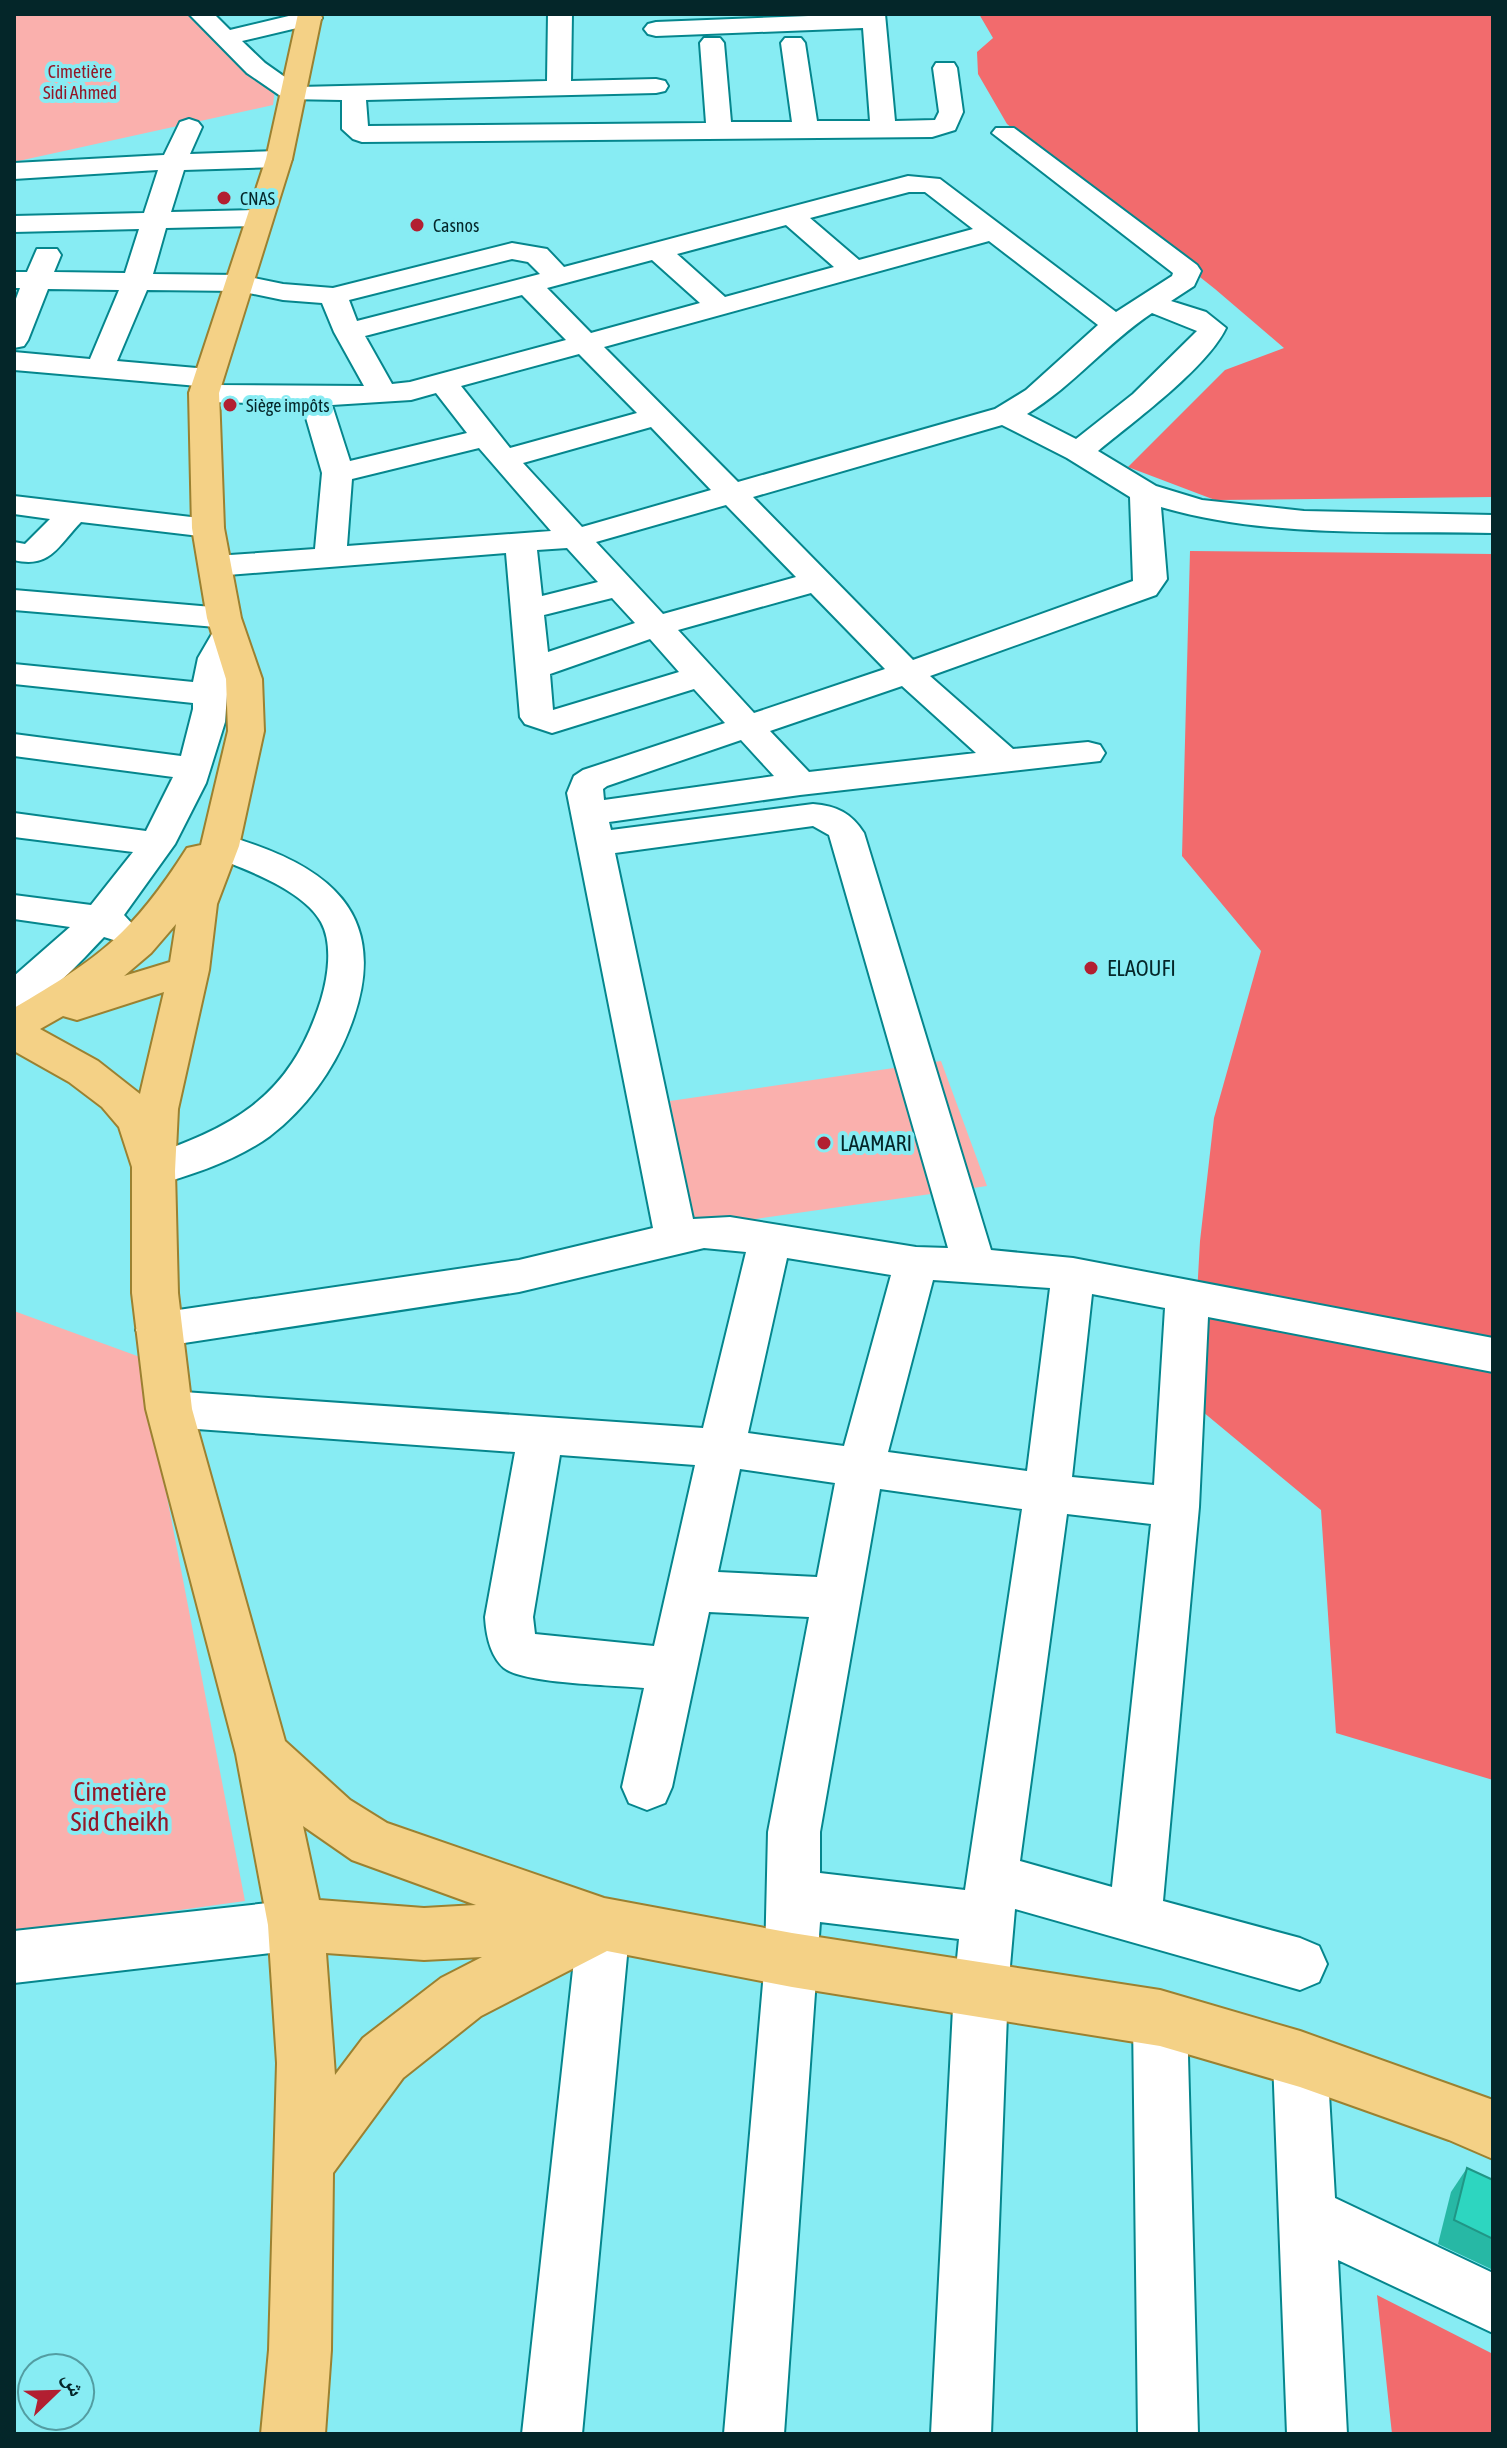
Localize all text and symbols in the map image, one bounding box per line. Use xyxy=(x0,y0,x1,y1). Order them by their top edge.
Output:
park label: Cimetière Sidi Ahmed xyxy=(43,61,117,103)
place label: CNAS xyxy=(240,188,276,209)
marker: CNAS xyxy=(215,189,233,207)
place label: Casnos xyxy=(433,215,479,236)
marker: Casnos xyxy=(408,216,426,234)
place label: Siège impôts xyxy=(246,395,330,416)
marker: Siège impôts xyxy=(221,396,239,414)
place label: ELAOUFI xyxy=(1107,955,1176,981)
marker: ELAOUFI xyxy=(1082,959,1100,977)
place label: LAAMARI xyxy=(840,1130,912,1156)
marker: LAAMARI xyxy=(815,1134,833,1152)
park label: Cimetière Sid Cheikh xyxy=(71,1777,169,1837)
north arrow xyxy=(16,2352,96,2432)
text: ش xyxy=(57,2368,91,2400)

